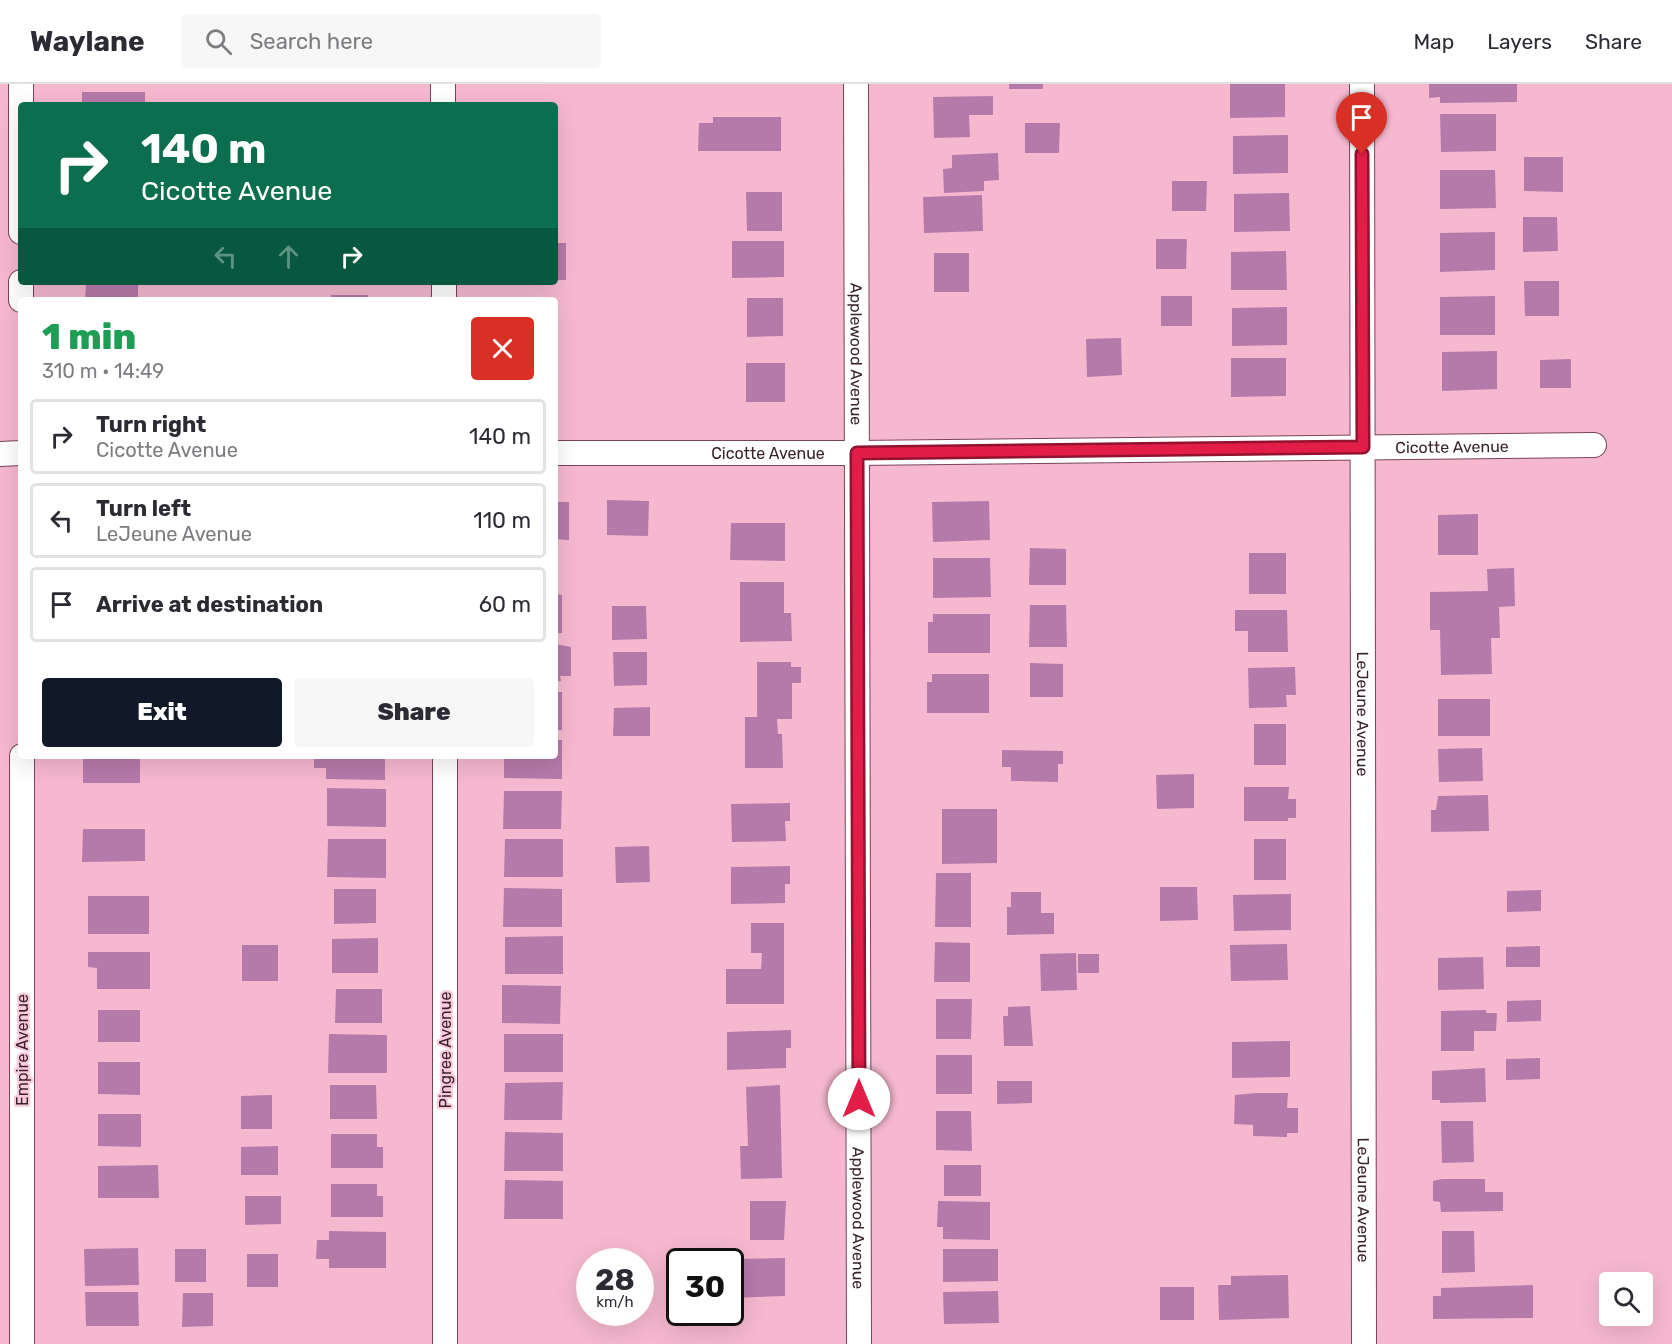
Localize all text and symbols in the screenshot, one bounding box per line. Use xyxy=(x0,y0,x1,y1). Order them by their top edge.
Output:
search box xyxy=(181,14,601,68)
text: Waylane xyxy=(30,25,145,58)
icon: search xyxy=(202,25,235,58)
text: Search here xyxy=(250,28,373,55)
text: Map xyxy=(1413,29,1454,54)
text: Layers xyxy=(1487,29,1552,54)
text: Share xyxy=(1585,29,1642,54)
pin xyxy=(1336,92,1387,154)
icon: arrive xyxy=(1345,101,1378,134)
text: 140 m xyxy=(141,124,267,174)
icon: right xyxy=(42,126,120,204)
text: Cicotte Avenue xyxy=(141,175,333,207)
icon: left xyxy=(209,240,242,273)
icon: ahead xyxy=(272,240,305,273)
icon: right xyxy=(335,240,368,273)
street label: Applewood Avenue xyxy=(846,283,866,425)
text: 1 min xyxy=(42,315,136,358)
button: close xyxy=(471,317,534,380)
text: 310 m · 14:49 xyxy=(42,359,164,383)
text: Turn right xyxy=(96,411,206,438)
icon: right xyxy=(45,420,78,453)
text: 140 m xyxy=(469,423,531,450)
street label: Cicotte Avenue xyxy=(1395,437,1509,457)
text: Cicotte Avenue xyxy=(96,438,238,462)
street label: Cicotte Avenue xyxy=(711,444,825,463)
text: Turn left xyxy=(96,495,191,522)
icon: left xyxy=(45,504,78,537)
text: 110 m xyxy=(473,507,531,534)
text: LeJeune Avenue xyxy=(96,522,252,546)
icon: arrive xyxy=(45,588,78,621)
text: Arrive at destination xyxy=(96,591,323,618)
text: 60 m xyxy=(479,591,531,618)
street label: LeJeune Avenue xyxy=(1353,652,1372,776)
button: Exit xyxy=(42,678,282,747)
button: Share xyxy=(294,678,534,747)
street label: Pingree Avenue xyxy=(436,992,455,1108)
street label: Empire Avenue xyxy=(13,994,32,1106)
position arrow xyxy=(827,1067,891,1131)
street label: LeJeune Avenue xyxy=(1354,1138,1373,1262)
street label: Applewood Avenue xyxy=(849,1147,868,1289)
speed limit sign: 30 xyxy=(666,1248,744,1326)
text: 28 xyxy=(595,1262,635,1298)
map controls xyxy=(1599,1272,1653,1326)
button: search xyxy=(1599,1272,1653,1326)
text: km/h xyxy=(596,1293,634,1311)

